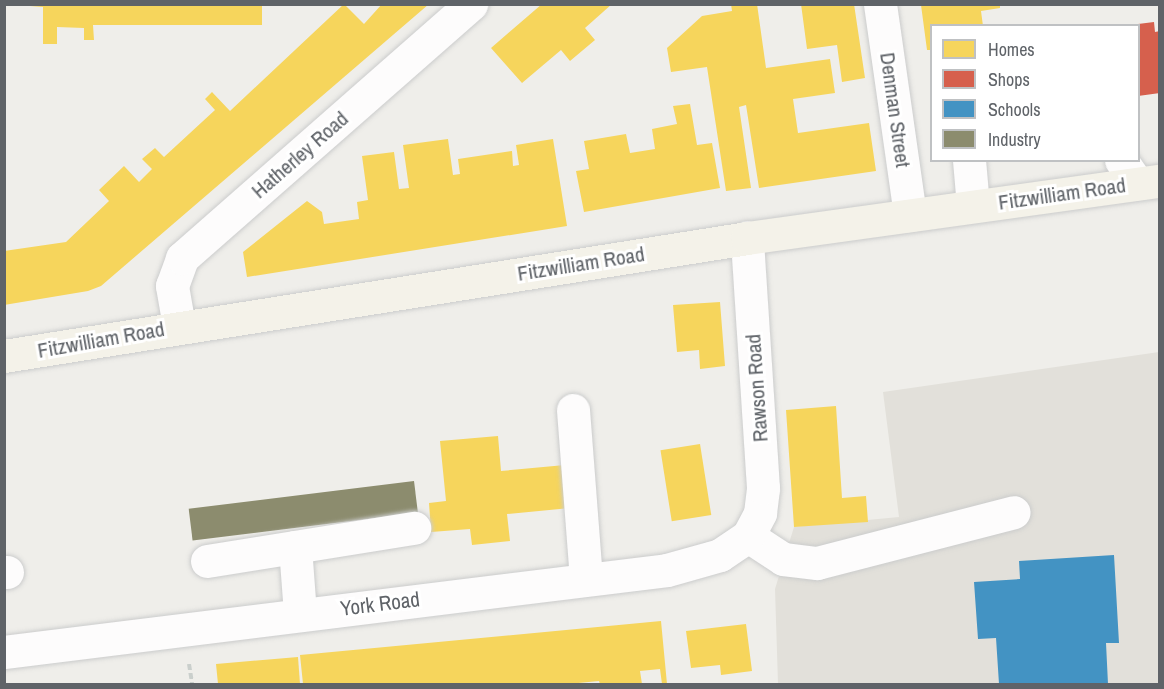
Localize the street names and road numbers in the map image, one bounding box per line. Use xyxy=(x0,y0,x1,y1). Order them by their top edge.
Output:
street label: Denman Street xyxy=(874,51,916,169)
street label: Hatherley Road xyxy=(247,106,353,204)
street label: Fitzwilliam Road xyxy=(997,173,1127,215)
street label: Fitzwilliam Road xyxy=(516,242,646,286)
street label: Fitzwilliam Road xyxy=(36,316,166,364)
street label: Rawson Road xyxy=(741,333,773,443)
street label: York Road xyxy=(339,587,421,621)

